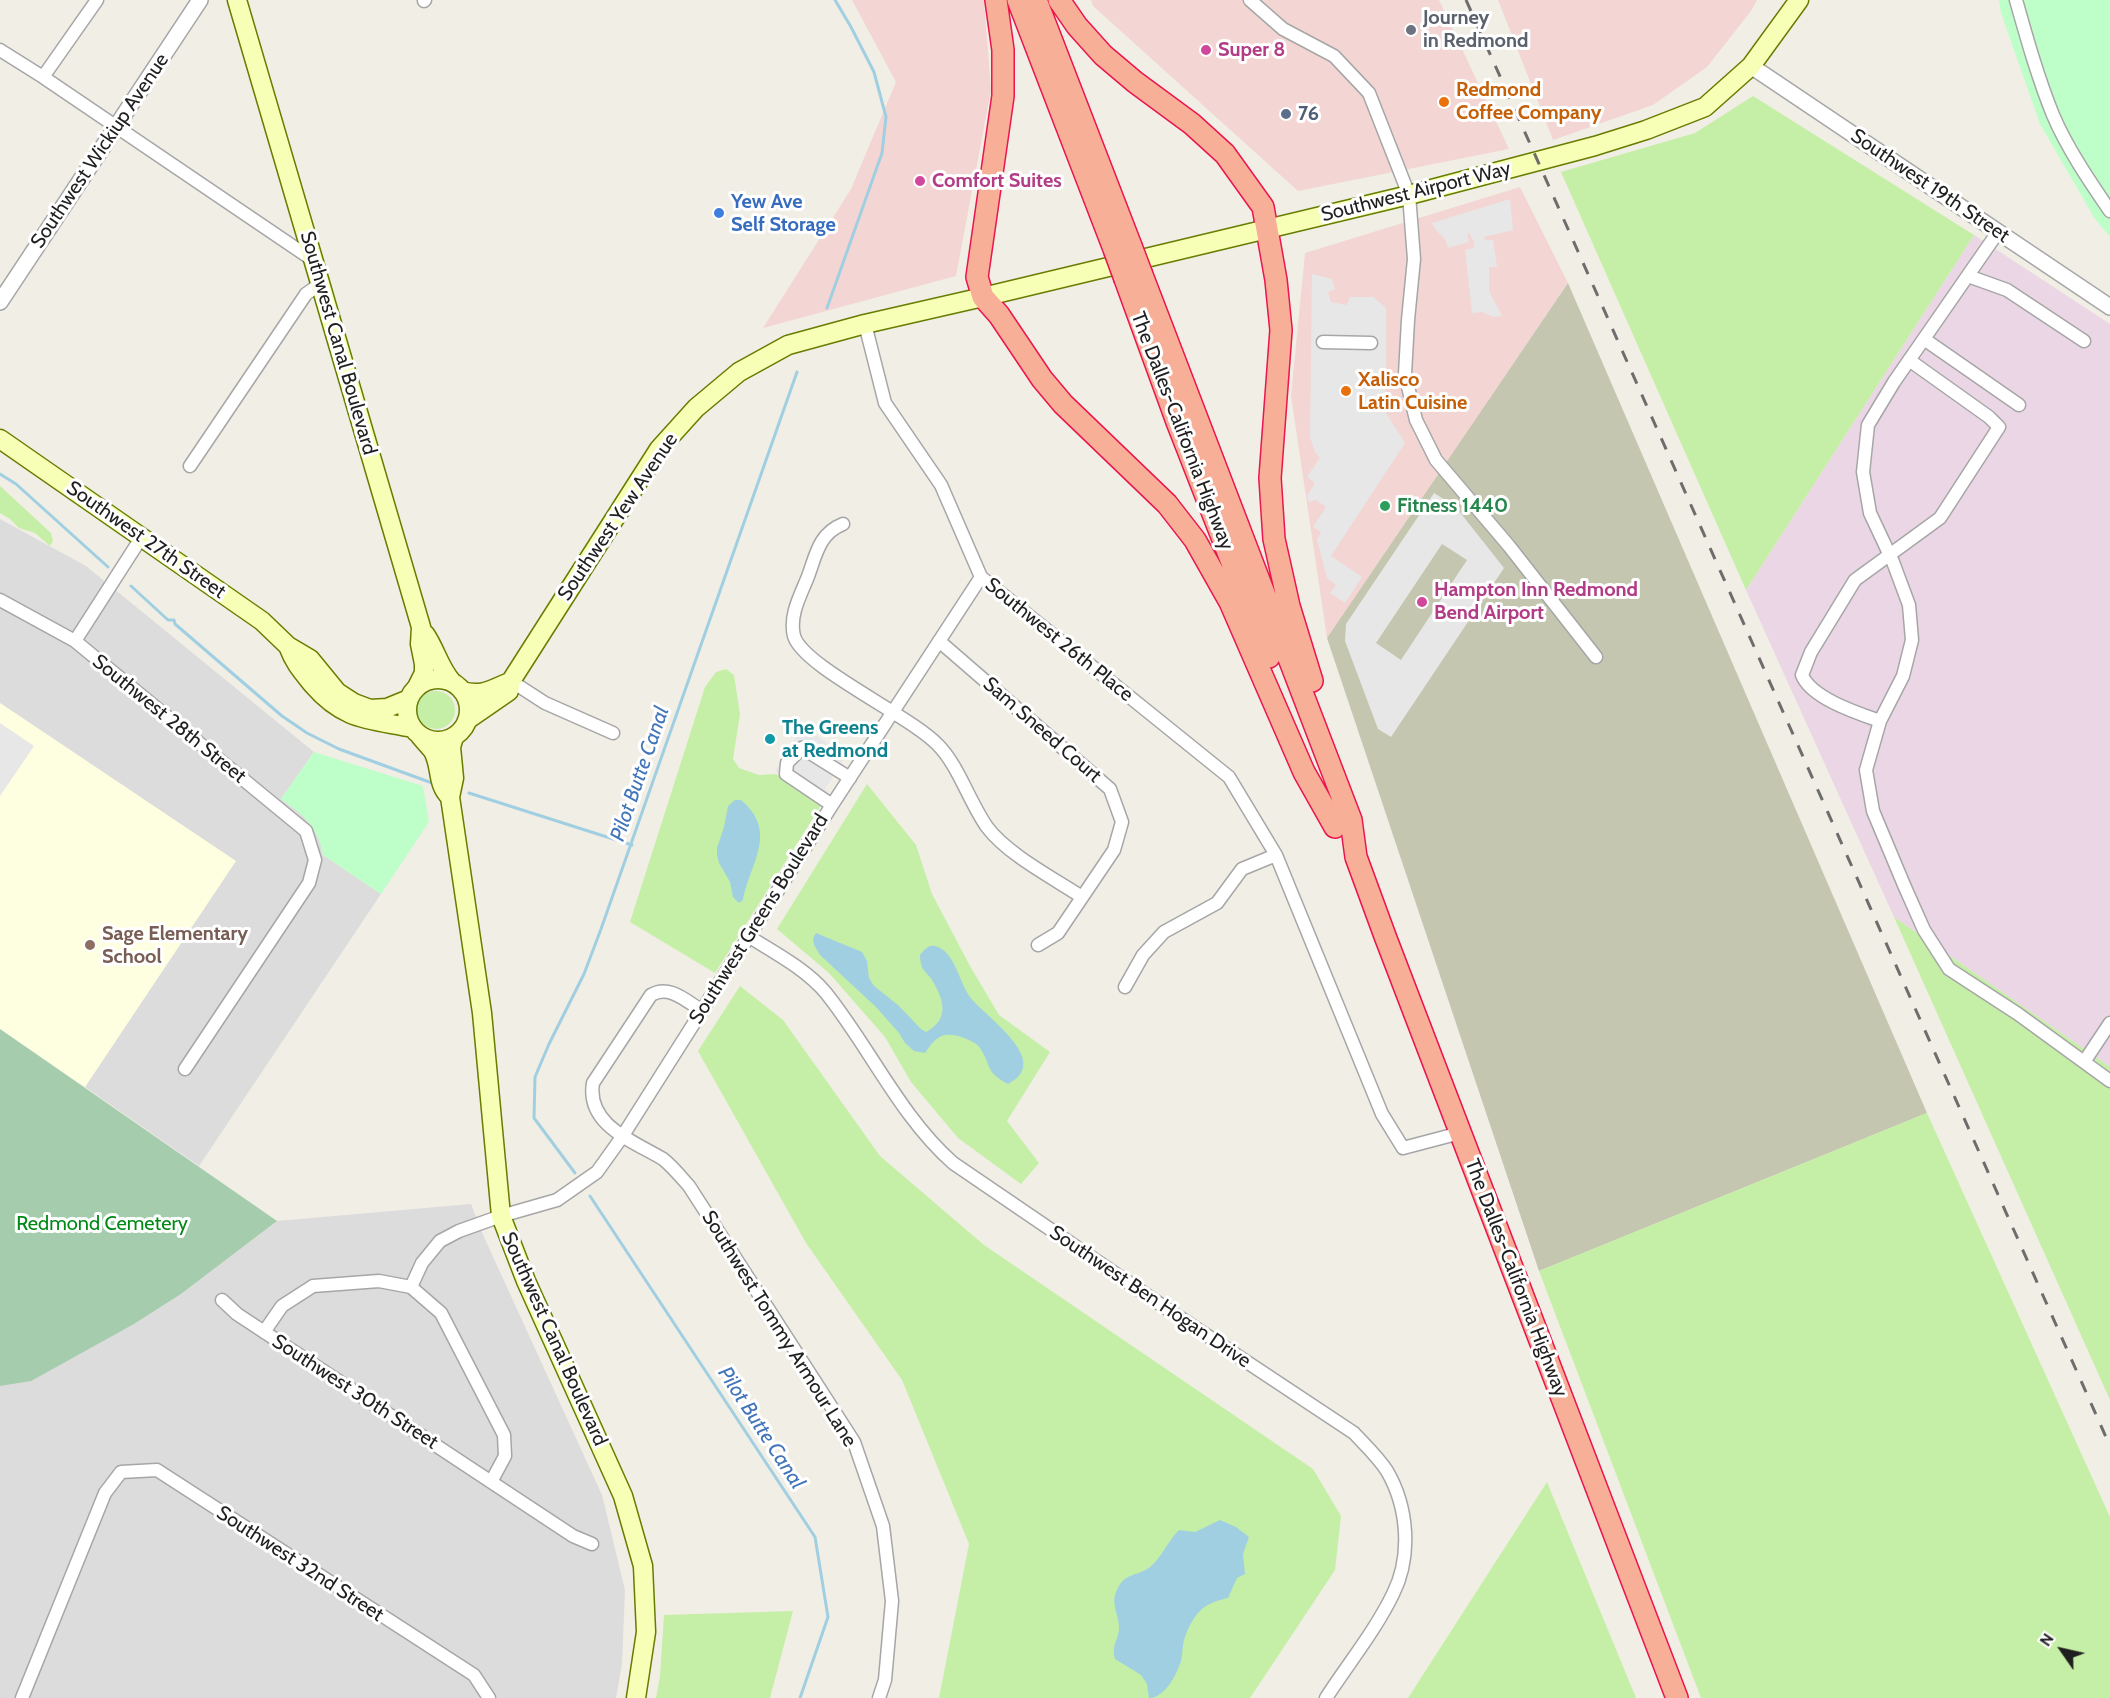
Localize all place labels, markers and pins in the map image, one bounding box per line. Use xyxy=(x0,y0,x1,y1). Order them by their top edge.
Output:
place label: Journey in Redmond xyxy=(1423,6,1528,53)
marker: Journey in Redmond xyxy=(1404,23,1418,37)
place label: Super 8 xyxy=(1218,38,1285,62)
marker: Super 8 xyxy=(1199,43,1213,57)
place label: Redmond Coffee Company xyxy=(1456,78,1601,125)
marker: Redmond Coffee Company xyxy=(1437,95,1451,109)
place label: 76 xyxy=(1298,102,1319,126)
marker: 76 xyxy=(1279,107,1293,121)
place label: Comfort Suites xyxy=(932,169,1062,193)
marker: Comfort Suites xyxy=(913,174,927,188)
place label: Yew Ave Self Storage xyxy=(731,190,836,237)
marker: Yew Ave Self Storage xyxy=(712,206,726,220)
place label: Xalisco Latin Cuisine xyxy=(1358,368,1467,415)
marker: Xalisco Latin Cuisine xyxy=(1339,384,1353,398)
place label: Fitness 1440 xyxy=(1397,494,1508,518)
marker: Fitness 1440 xyxy=(1378,499,1392,513)
place label: Hampton Inn Redmond Bend Airport xyxy=(1434,578,1638,625)
marker: Hampton Inn Redmond Bend Airport xyxy=(1415,595,1429,609)
place label: The Greens at Redmond xyxy=(782,716,888,763)
marker: The Greens at Redmond xyxy=(763,732,777,746)
place label: Sage Elementary School xyxy=(102,922,248,969)
marker: Sage Elementary School xyxy=(83,938,97,952)

